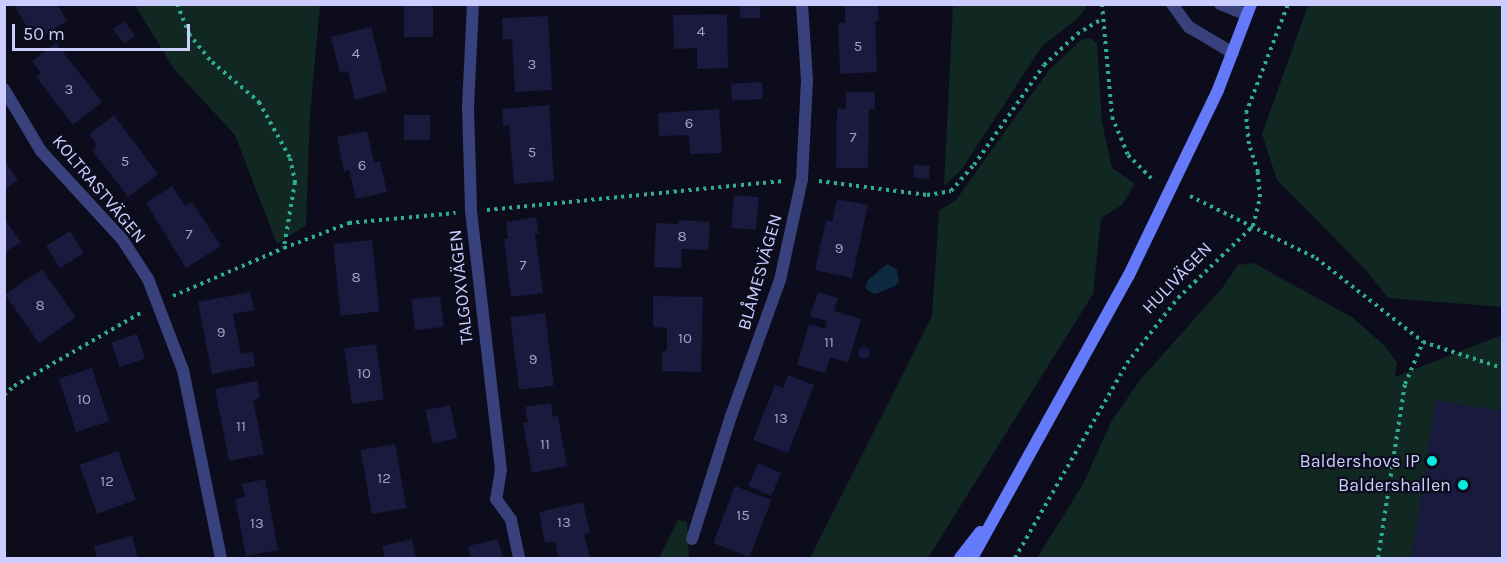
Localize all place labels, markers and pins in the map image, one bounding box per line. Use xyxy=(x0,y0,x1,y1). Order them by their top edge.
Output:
place label: Baldershovs IP xyxy=(1300,450,1420,472)
marker: Baldershovs IP xyxy=(1425,454,1439,468)
place label: Baldershallen xyxy=(1338,474,1451,496)
marker: Baldershallen xyxy=(1456,478,1470,492)

